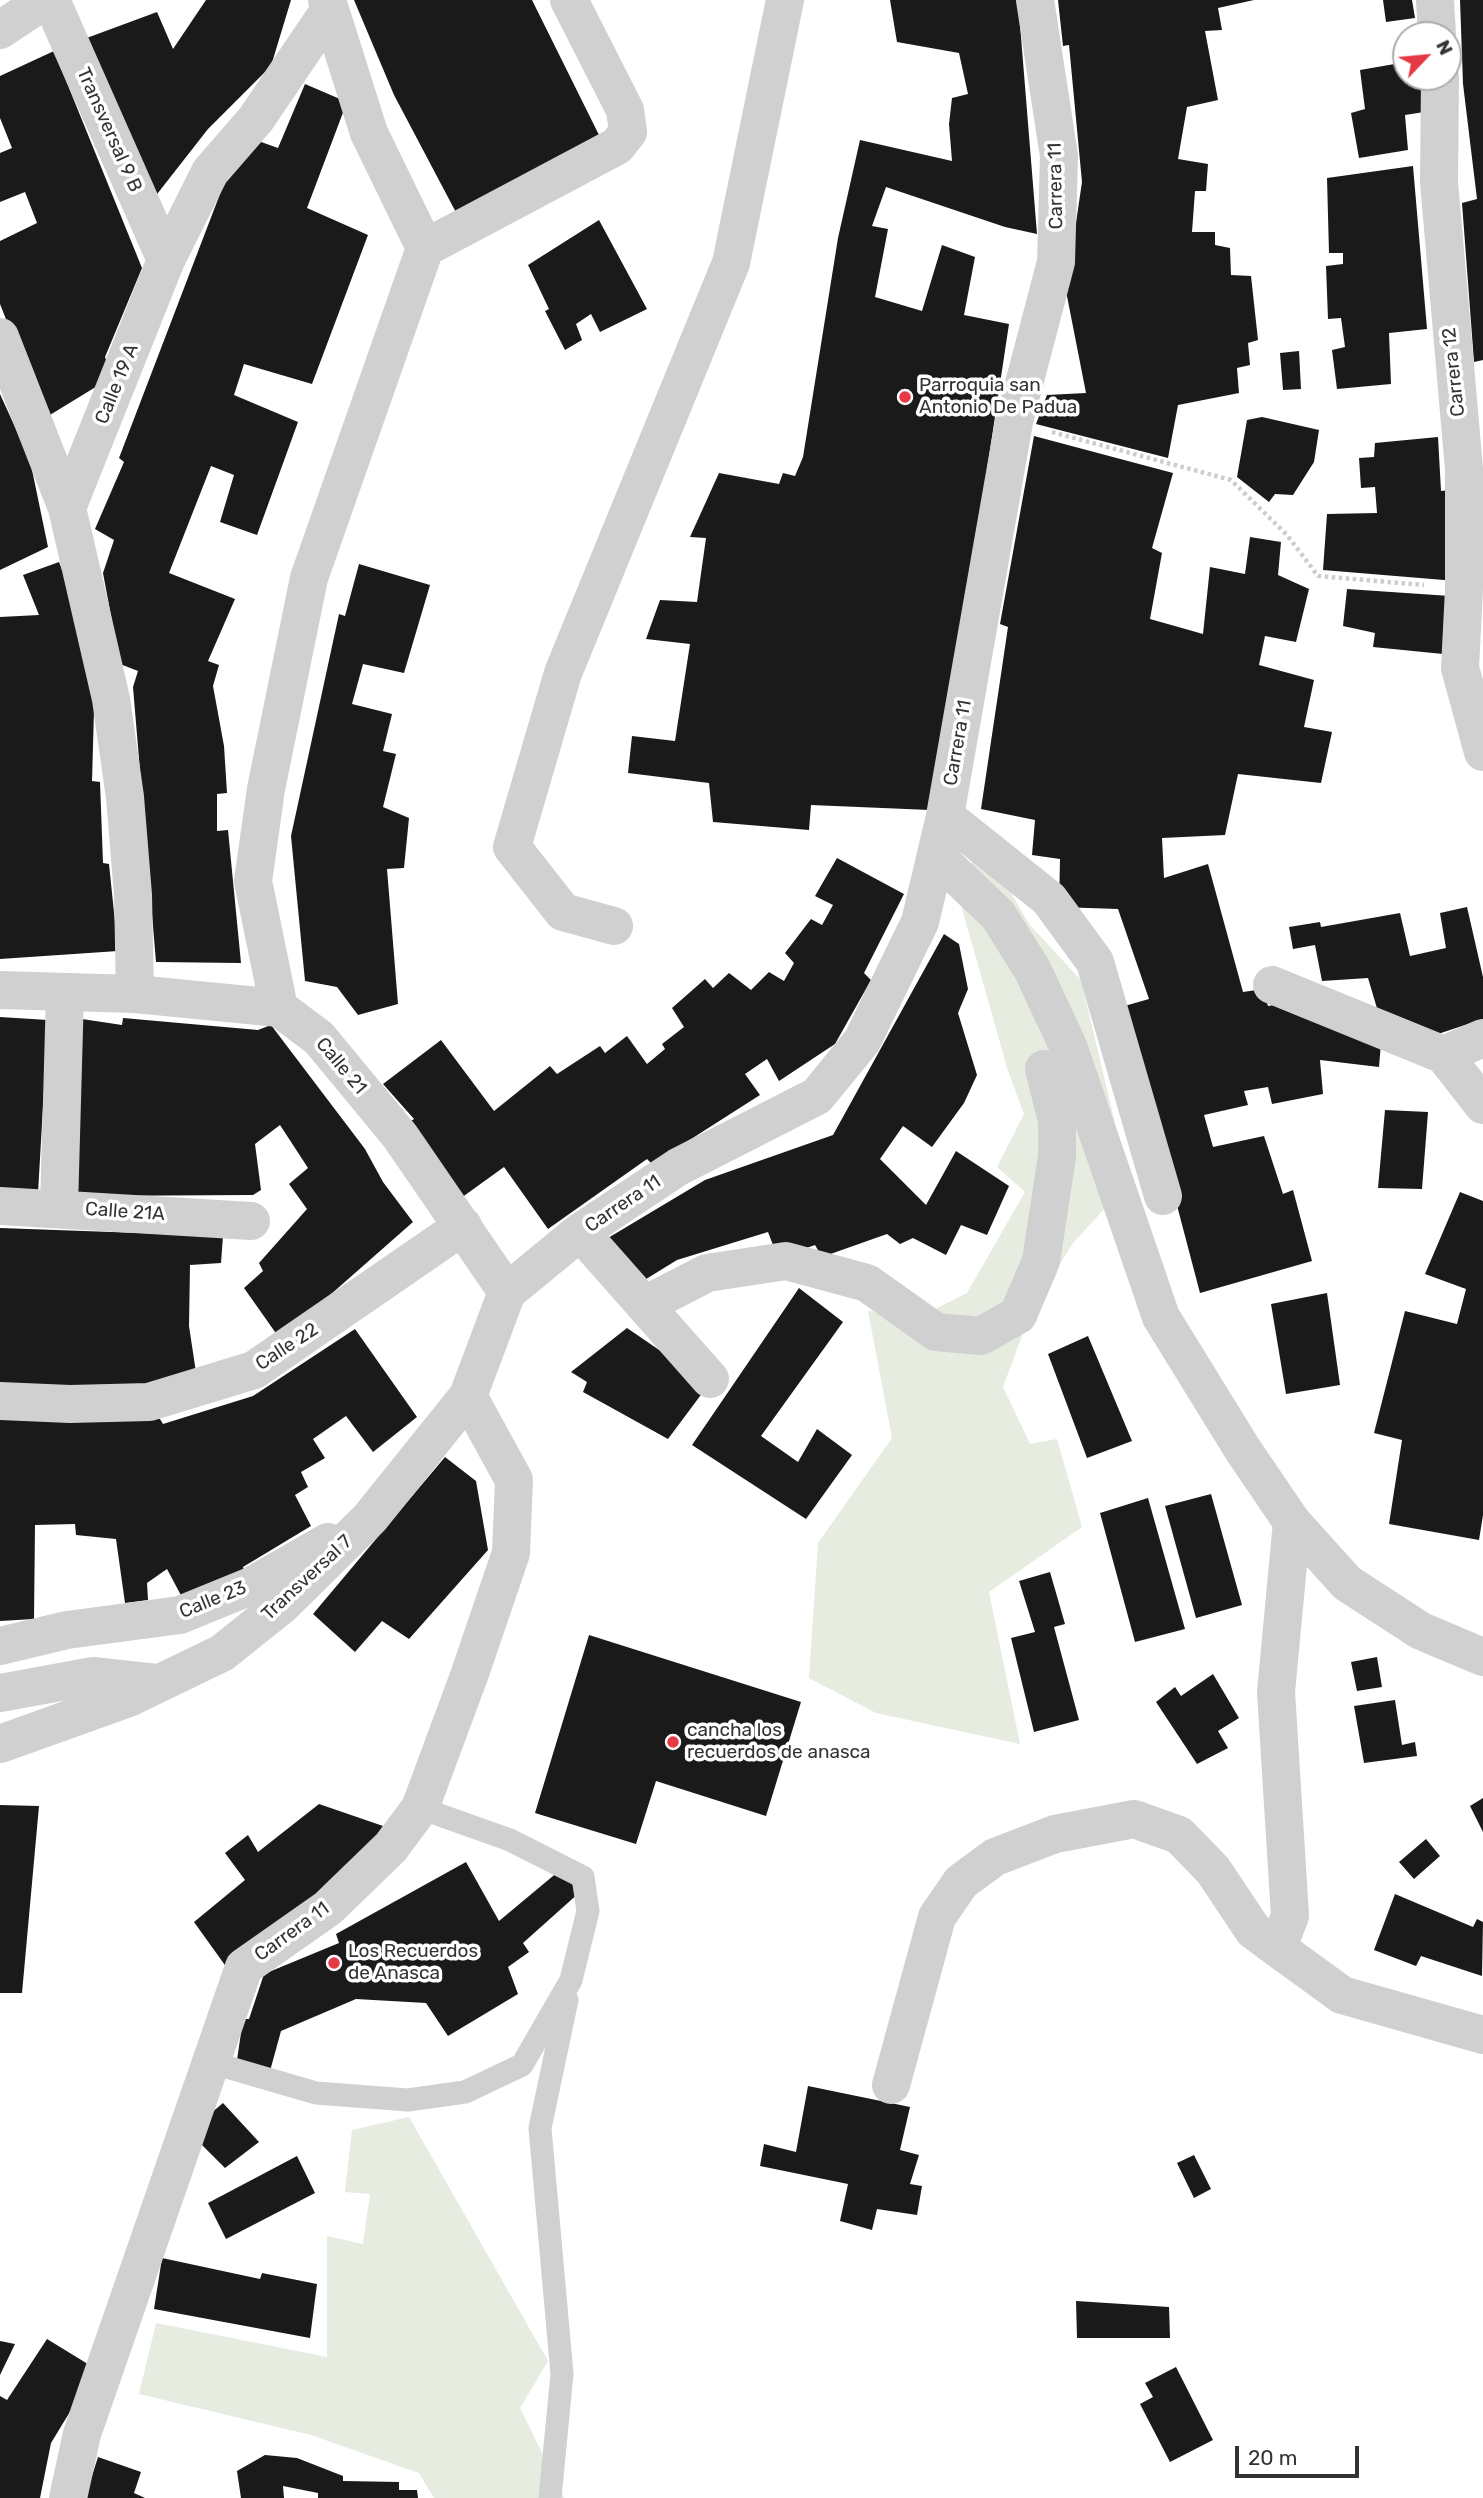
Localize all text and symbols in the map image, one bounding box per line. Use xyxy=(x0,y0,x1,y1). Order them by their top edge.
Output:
north arrow xyxy=(1392,21,1462,91)
text: N xyxy=(1431,36,1458,59)
street label: Transversal 9 B xyxy=(71,64,147,196)
street label: Carrera 11 xyxy=(1044,143,1068,229)
street label: Carrera 12 xyxy=(1438,326,1470,418)
street label: Calle 19 A xyxy=(91,341,143,427)
place label: Parroquia san Antonio De Padua xyxy=(919,375,1077,419)
marker: Parroquia san Antonio De Padua xyxy=(897,389,913,405)
street label: Carrera 11 xyxy=(939,698,977,788)
street label: Calle 21 xyxy=(311,1033,371,1099)
street label: Carrera 11 xyxy=(581,1170,665,1238)
street label: Calle 21A xyxy=(84,1198,166,1226)
street label: Calle 22 xyxy=(251,1318,323,1376)
street label: Transversal 7 xyxy=(257,1530,357,1626)
street label: Calle 23 xyxy=(176,1576,250,1624)
place label: cancha los recuerdos de anasca xyxy=(687,1720,871,1764)
marker: cancha los recuerdos de anasca xyxy=(665,1734,681,1750)
street label: Carrera 11 xyxy=(250,1897,334,1967)
place label: Los Recuerdos de Anasca xyxy=(348,1941,478,1985)
marker: Los Recuerdos de Anasca xyxy=(326,1955,342,1971)
scale bar xyxy=(1238,2432,1362,2476)
text: 20 m xyxy=(1248,2445,1297,2470)

